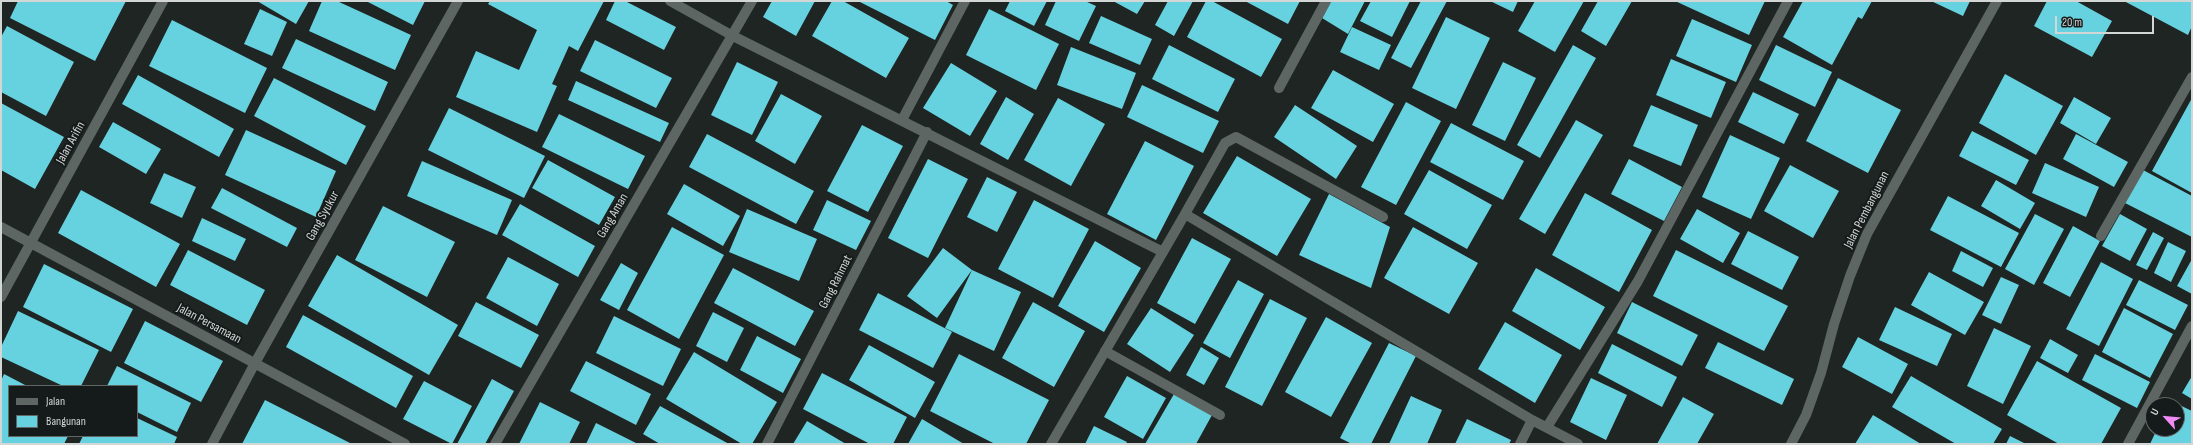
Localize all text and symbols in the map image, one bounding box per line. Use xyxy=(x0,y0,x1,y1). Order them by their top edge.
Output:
scale bar xyxy=(2057,8,2156,34)
text: 20 m xyxy=(2062,15,2082,30)
street label: Jalan Arifin xyxy=(53,119,89,167)
street label: Jalan Pembangunan xyxy=(1841,169,1893,251)
street label: Gang Syukur xyxy=(303,188,343,244)
street label: Gang Aman xyxy=(594,191,632,241)
street label: Gang Rahmat xyxy=(816,253,856,311)
street label: Jalan Persamaan xyxy=(174,301,244,347)
legend xyxy=(8,385,138,437)
text: Jalan xyxy=(46,394,65,409)
north arrow xyxy=(2145,397,2185,437)
text: U xyxy=(2148,406,2162,417)
text: Bangunan xyxy=(46,414,86,429)

